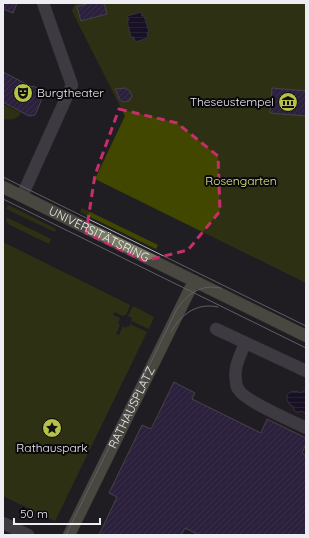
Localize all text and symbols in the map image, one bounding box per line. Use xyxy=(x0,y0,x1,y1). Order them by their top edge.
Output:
theatre icon: Burgtheater xyxy=(12,82,34,104)
place label: Burgtheater xyxy=(37,85,104,100)
museum icon: Theseustempel xyxy=(277,91,299,113)
place label: Theseustempel xyxy=(190,94,274,109)
park label: Rosengarten xyxy=(205,173,277,188)
street label: UNIVERSITÄTSRING xyxy=(47,203,152,265)
street label: RATHAUSPLATZ xyxy=(105,364,158,451)
place icon: Rathauspark xyxy=(41,417,63,439)
place label: Rathauspark xyxy=(16,440,88,455)
scale bar xyxy=(14,500,100,526)
text: 50 m xyxy=(20,506,48,521)

